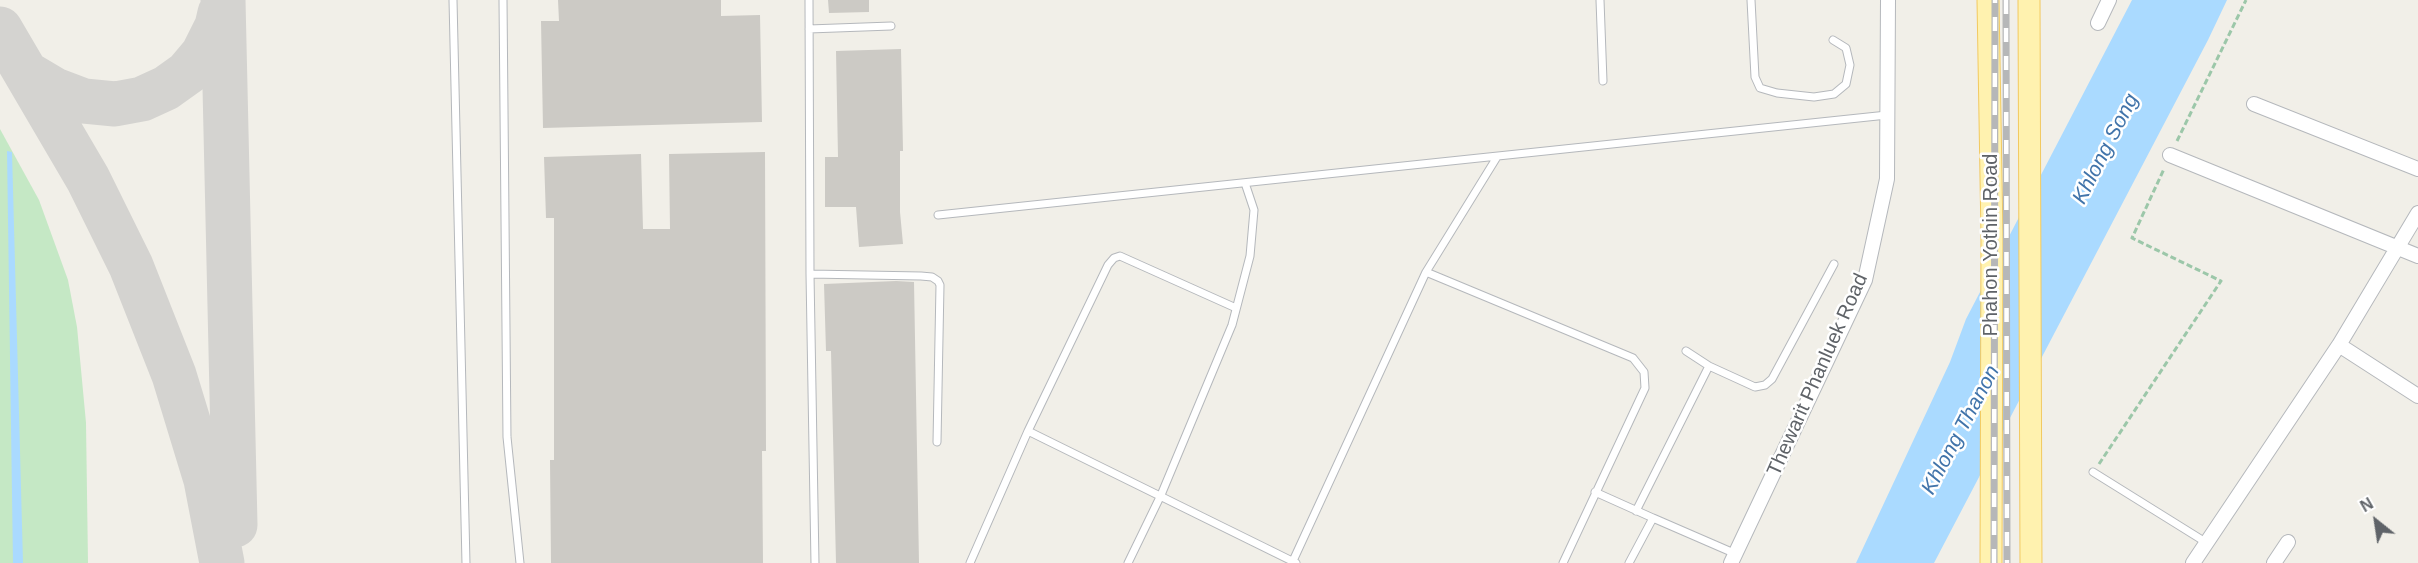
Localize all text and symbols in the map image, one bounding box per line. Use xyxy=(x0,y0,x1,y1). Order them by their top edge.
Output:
water label: Khlong Song xyxy=(2067,90,2145,208)
street label: Phahon Yothin Road xyxy=(1979,154,2003,336)
street label: Thewarit Phanluek Road xyxy=(1762,270,1874,480)
water label: Khlong Thanon xyxy=(1916,361,2006,499)
north arrow xyxy=(2346,491,2406,551)
text: N xyxy=(2357,495,2376,515)

